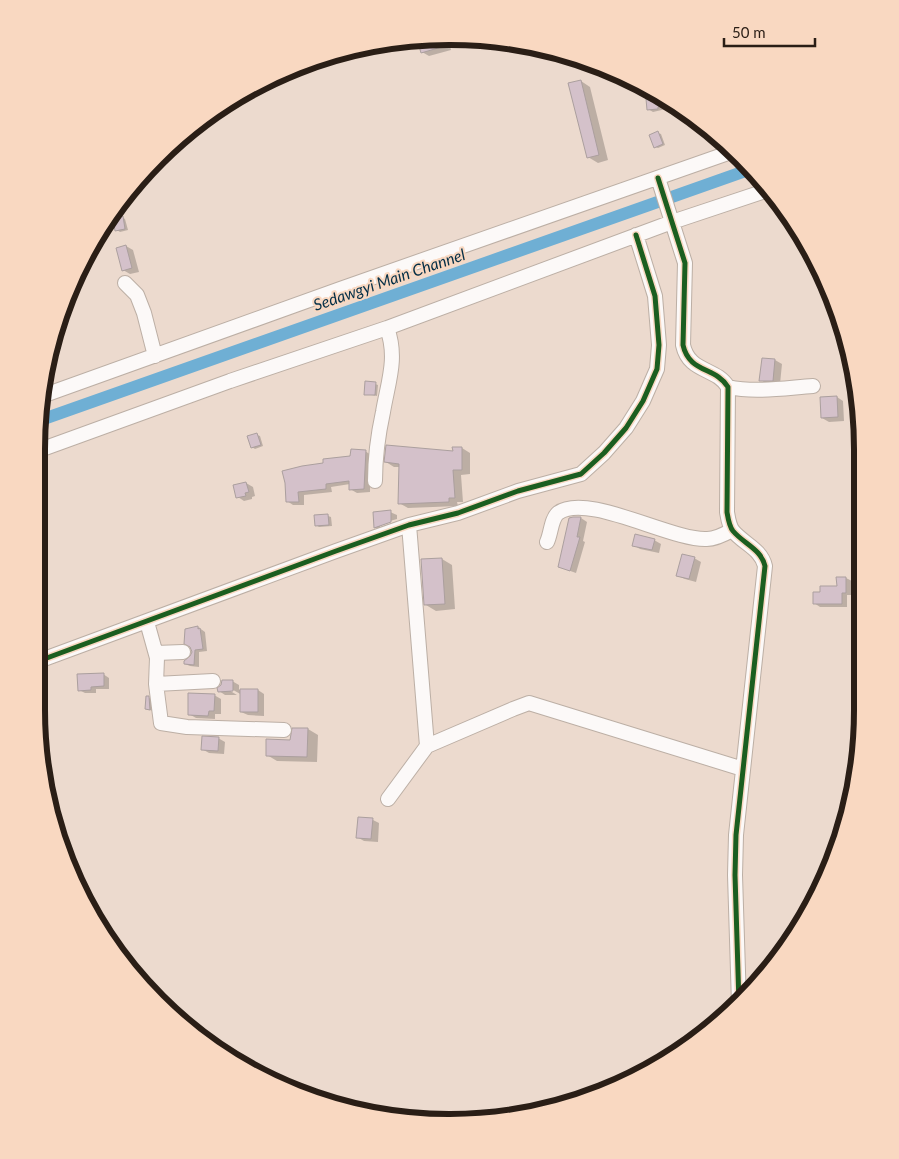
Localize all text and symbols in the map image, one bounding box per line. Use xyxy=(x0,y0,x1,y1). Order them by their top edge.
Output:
scale bar xyxy=(724,15,815,47)
text: 50 m xyxy=(732,23,766,41)
water label: Sedawgyi Main Channel xyxy=(311,244,468,314)

